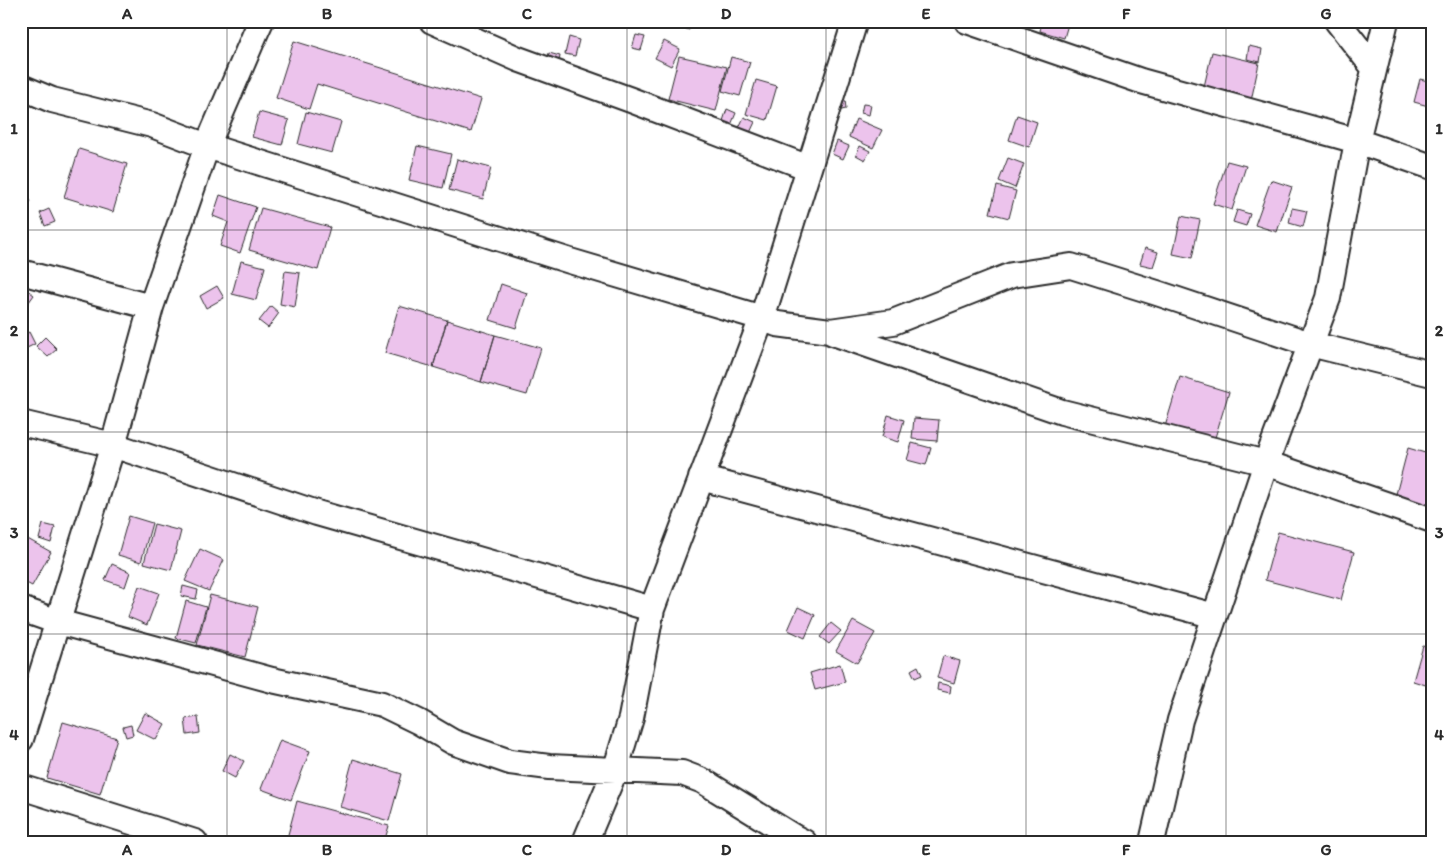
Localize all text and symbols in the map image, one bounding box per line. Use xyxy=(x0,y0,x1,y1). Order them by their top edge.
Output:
text: A xyxy=(121,4,133,23)
text: B xyxy=(322,4,333,23)
text: C xyxy=(522,4,533,23)
text: D xyxy=(721,4,732,23)
text: E xyxy=(922,4,931,23)
text: F xyxy=(1122,4,1131,23)
text: G xyxy=(1320,4,1332,23)
text: 1 xyxy=(10,119,18,138)
text: 1 xyxy=(1435,119,1443,138)
text: 2 xyxy=(10,321,19,340)
text: 2 xyxy=(1435,321,1444,340)
text: 3 xyxy=(10,523,19,542)
text: 3 xyxy=(1435,523,1444,542)
text: 4 xyxy=(9,725,19,744)
text: 4 xyxy=(1434,725,1444,744)
text: A xyxy=(121,840,133,859)
text: B xyxy=(322,840,333,859)
text: C xyxy=(522,840,533,859)
text: D xyxy=(721,840,732,859)
text: E xyxy=(922,840,931,859)
text: F xyxy=(1122,840,1131,859)
text: G xyxy=(1320,840,1332,859)

